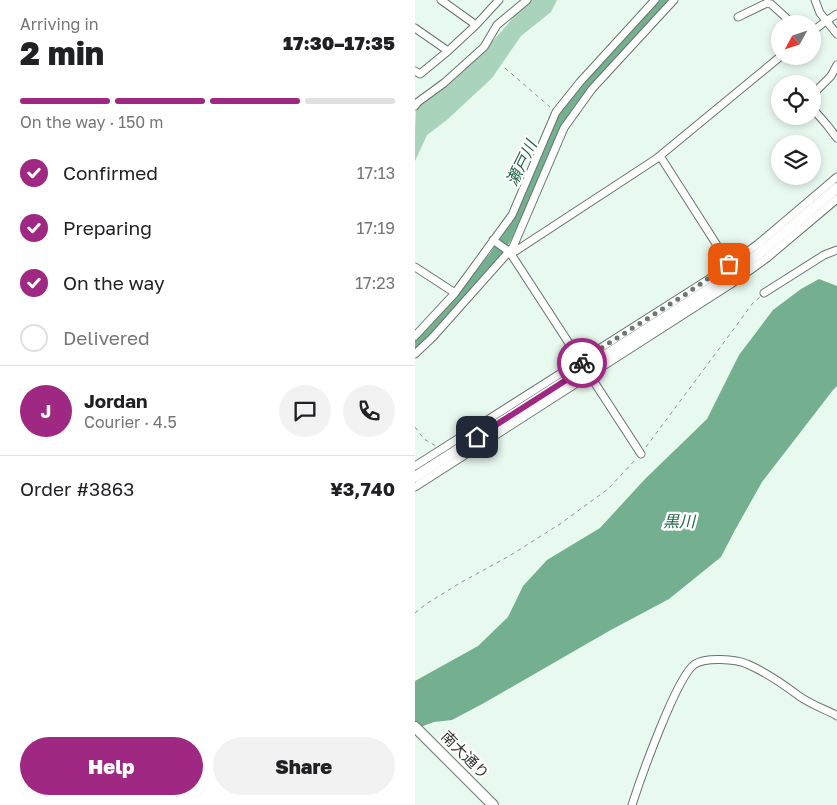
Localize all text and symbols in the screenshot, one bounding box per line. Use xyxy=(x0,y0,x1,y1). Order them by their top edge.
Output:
text: Arriving in xyxy=(20,14,99,34)
north arrow xyxy=(771,15,821,65)
map controls xyxy=(771,15,821,185)
text: 17:30–17:35 xyxy=(283,31,395,54)
text: 2 min xyxy=(20,34,104,72)
button: locate xyxy=(771,75,821,125)
text: On the way · 150 m xyxy=(20,112,163,132)
water label: 瀬戸川 xyxy=(501,135,541,189)
button: layers xyxy=(771,135,821,185)
icon: check xyxy=(20,159,48,187)
text: Confirmed xyxy=(63,161,158,184)
text: 17:13 xyxy=(357,163,395,183)
icon: check xyxy=(20,214,48,242)
text: Preparing xyxy=(63,216,152,239)
text: 17:19 xyxy=(357,218,395,238)
pin xyxy=(708,243,750,285)
icon: bag xyxy=(715,250,743,278)
icon: check xyxy=(20,269,48,297)
text: On the way xyxy=(63,271,165,294)
text: 17:23 xyxy=(355,273,395,293)
text: Delivered xyxy=(63,326,150,349)
courier xyxy=(557,338,607,388)
icon: bike xyxy=(568,349,596,377)
button: chat xyxy=(279,385,331,437)
button: phone xyxy=(343,385,395,437)
text: Jordan xyxy=(84,389,148,412)
text: J xyxy=(41,399,51,422)
text: Courier · 4.5 xyxy=(84,412,177,432)
pin xyxy=(456,416,498,458)
icon: home xyxy=(463,423,491,451)
text: Order #3863 xyxy=(20,477,134,500)
text: ¥3,740 xyxy=(330,477,395,500)
water label: 黒川 xyxy=(663,511,697,531)
street label: 南大通り xyxy=(438,727,493,782)
button: Help xyxy=(20,737,203,795)
button: Share xyxy=(213,737,395,795)

